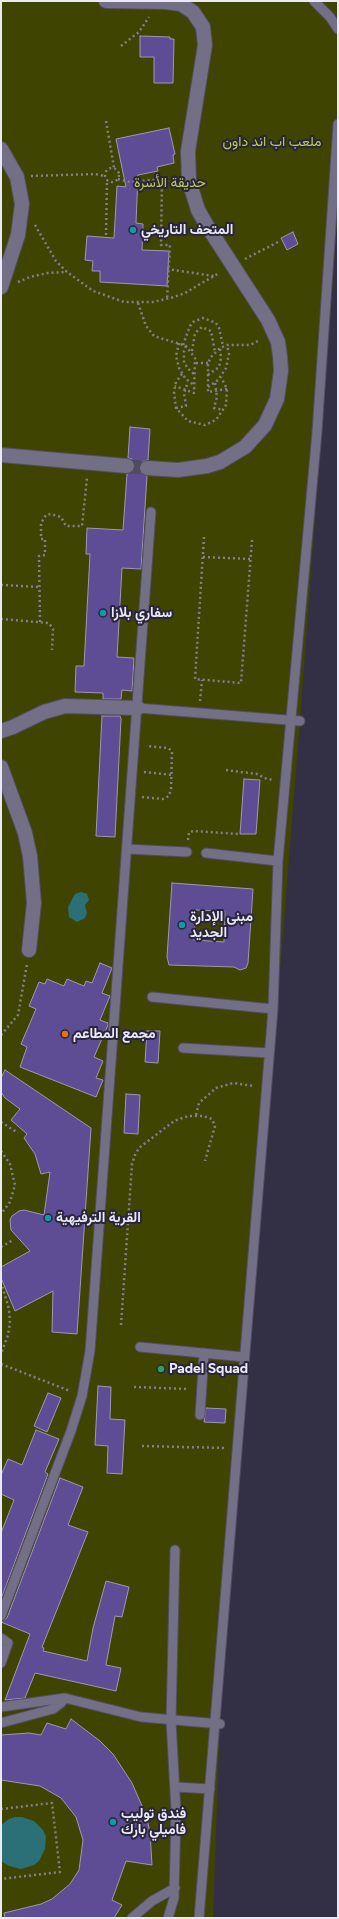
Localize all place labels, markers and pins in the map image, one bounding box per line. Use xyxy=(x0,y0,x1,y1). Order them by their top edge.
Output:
place label: المتحف التاريخي xyxy=(141,222,233,238)
marker: المتحف التاريخي xyxy=(128,225,138,235)
place label: سفاري بلازا xyxy=(111,605,172,621)
marker: سفاري بلازا xyxy=(98,608,108,618)
place label: مبنى الإدارة الجديد xyxy=(190,909,253,942)
marker: مبنى الإدارة الجديد xyxy=(177,920,187,930)
place label: مجمع المطاعم xyxy=(73,1026,156,1042)
marker: مجمع المطاعم xyxy=(60,1029,70,1039)
place label: القرية الترفيهية xyxy=(56,1210,141,1226)
marker: القرية الترفيهية xyxy=(43,1213,53,1223)
place label: Padel Squad xyxy=(169,1361,248,1377)
marker: Padel Squad xyxy=(156,1364,166,1374)
place label: فندق توليب فاميلي بارك xyxy=(121,1806,186,1838)
marker: فندق توليب فاميلي بارك xyxy=(108,1817,118,1827)

